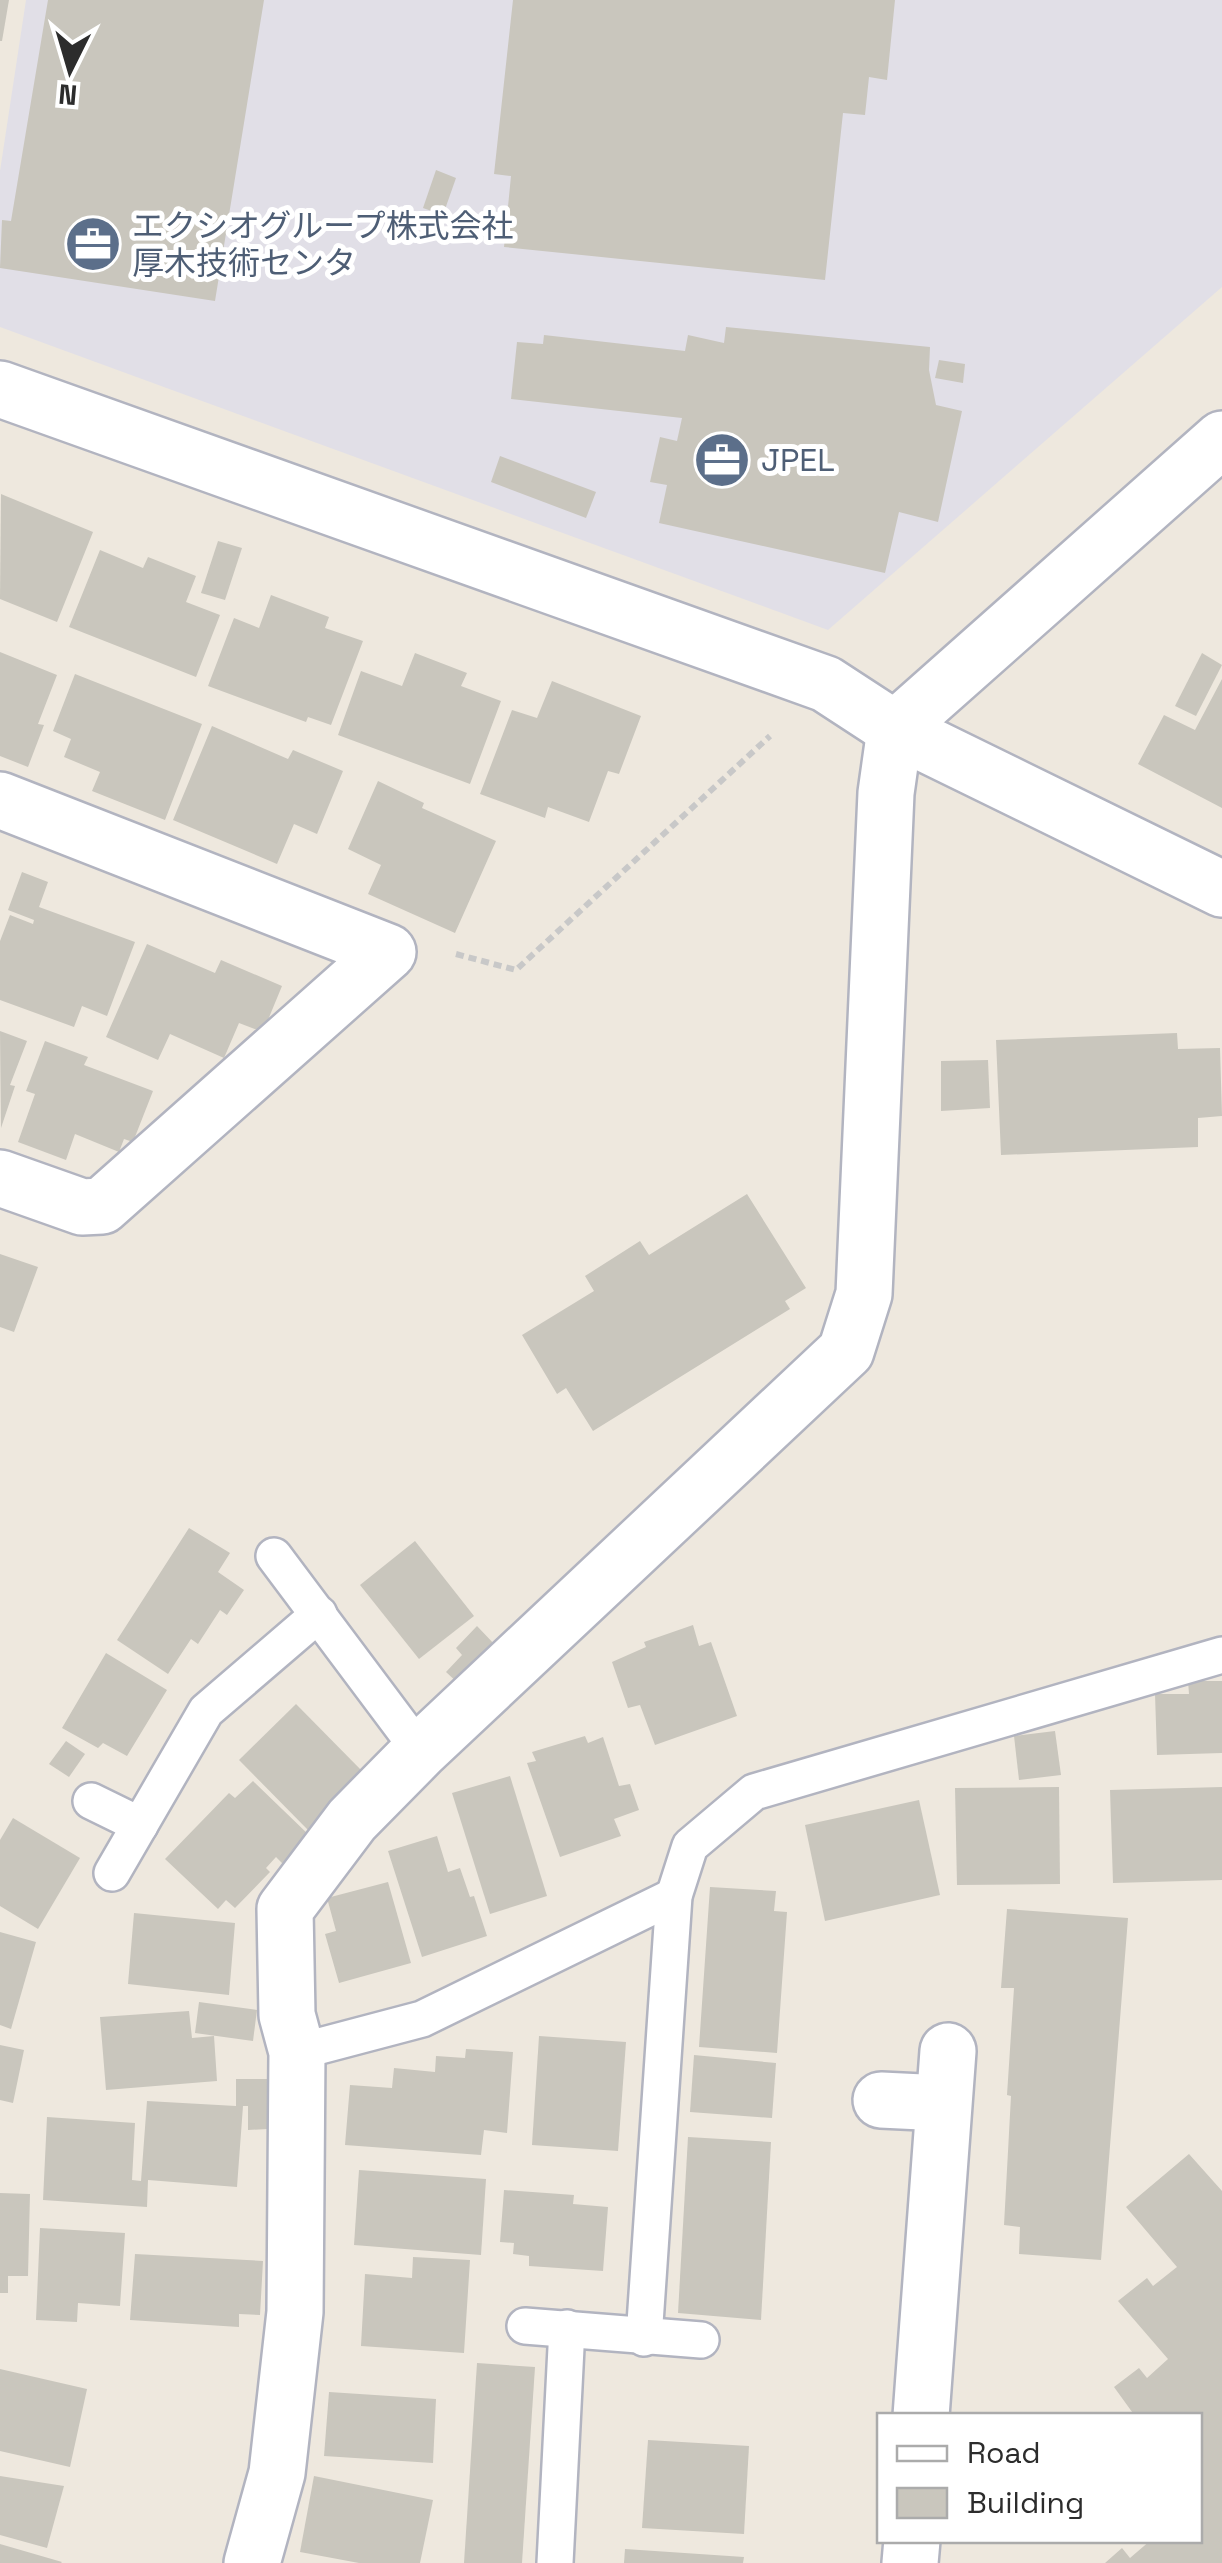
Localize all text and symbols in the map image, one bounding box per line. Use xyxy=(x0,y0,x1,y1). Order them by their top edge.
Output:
north arrow xyxy=(20,20,120,120)
text: N xyxy=(57,76,79,114)
place label: エクシオグループ株式会社 厚木技術センタ xyxy=(132,206,513,283)
office icon: エクシオグループ株式会社 厚木技術センタ xyxy=(63,214,123,274)
office icon: JPEL xyxy=(692,430,752,490)
place label: JPEL xyxy=(761,440,835,480)
legend xyxy=(877,2413,1202,2543)
text: Road xyxy=(967,2433,1041,2472)
text: Building xyxy=(967,2483,1084,2522)

